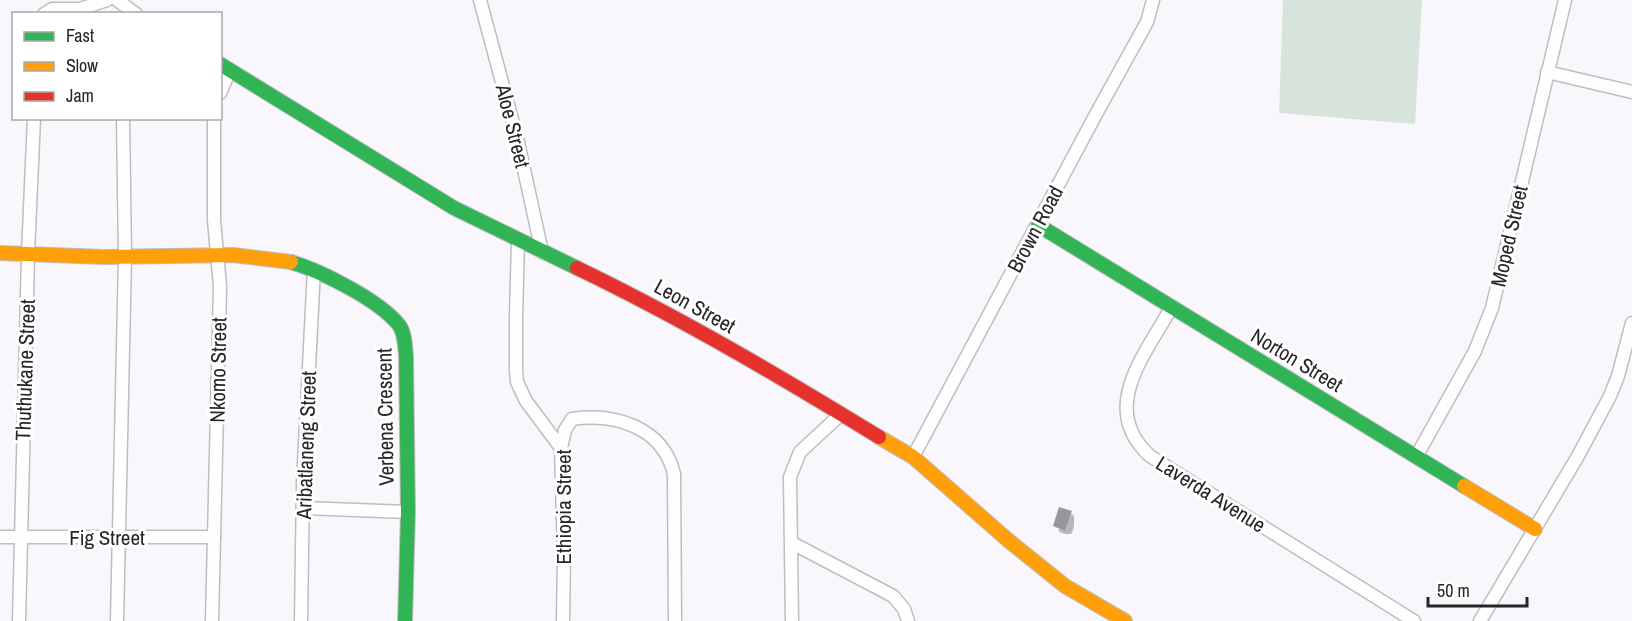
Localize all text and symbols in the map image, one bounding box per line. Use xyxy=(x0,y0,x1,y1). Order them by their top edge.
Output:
legend xyxy=(12,12,222,120)
text: Fast xyxy=(66,23,94,48)
text: Slow xyxy=(66,53,98,78)
street label: Aloe Street xyxy=(488,80,537,171)
text: Jam xyxy=(66,83,94,108)
street label: Brown Road xyxy=(1000,180,1070,278)
street label: Moped Street xyxy=(1483,182,1535,290)
street label: Leon Street xyxy=(649,272,741,340)
street label: Thuthukane Street xyxy=(8,298,42,441)
street label: Nkomo Street xyxy=(203,317,233,423)
street label: Norton Street xyxy=(1246,321,1349,399)
street label: Verbena Crescent xyxy=(369,348,401,486)
street label: Aribatlaneng Street xyxy=(289,370,323,521)
street label: Ethiopia Street xyxy=(549,449,578,564)
street label: Laverda Avenue xyxy=(1151,449,1271,539)
street label: Fig Street xyxy=(69,523,145,552)
scale bar xyxy=(1428,570,1527,608)
text: 50 m xyxy=(1437,578,1470,603)

